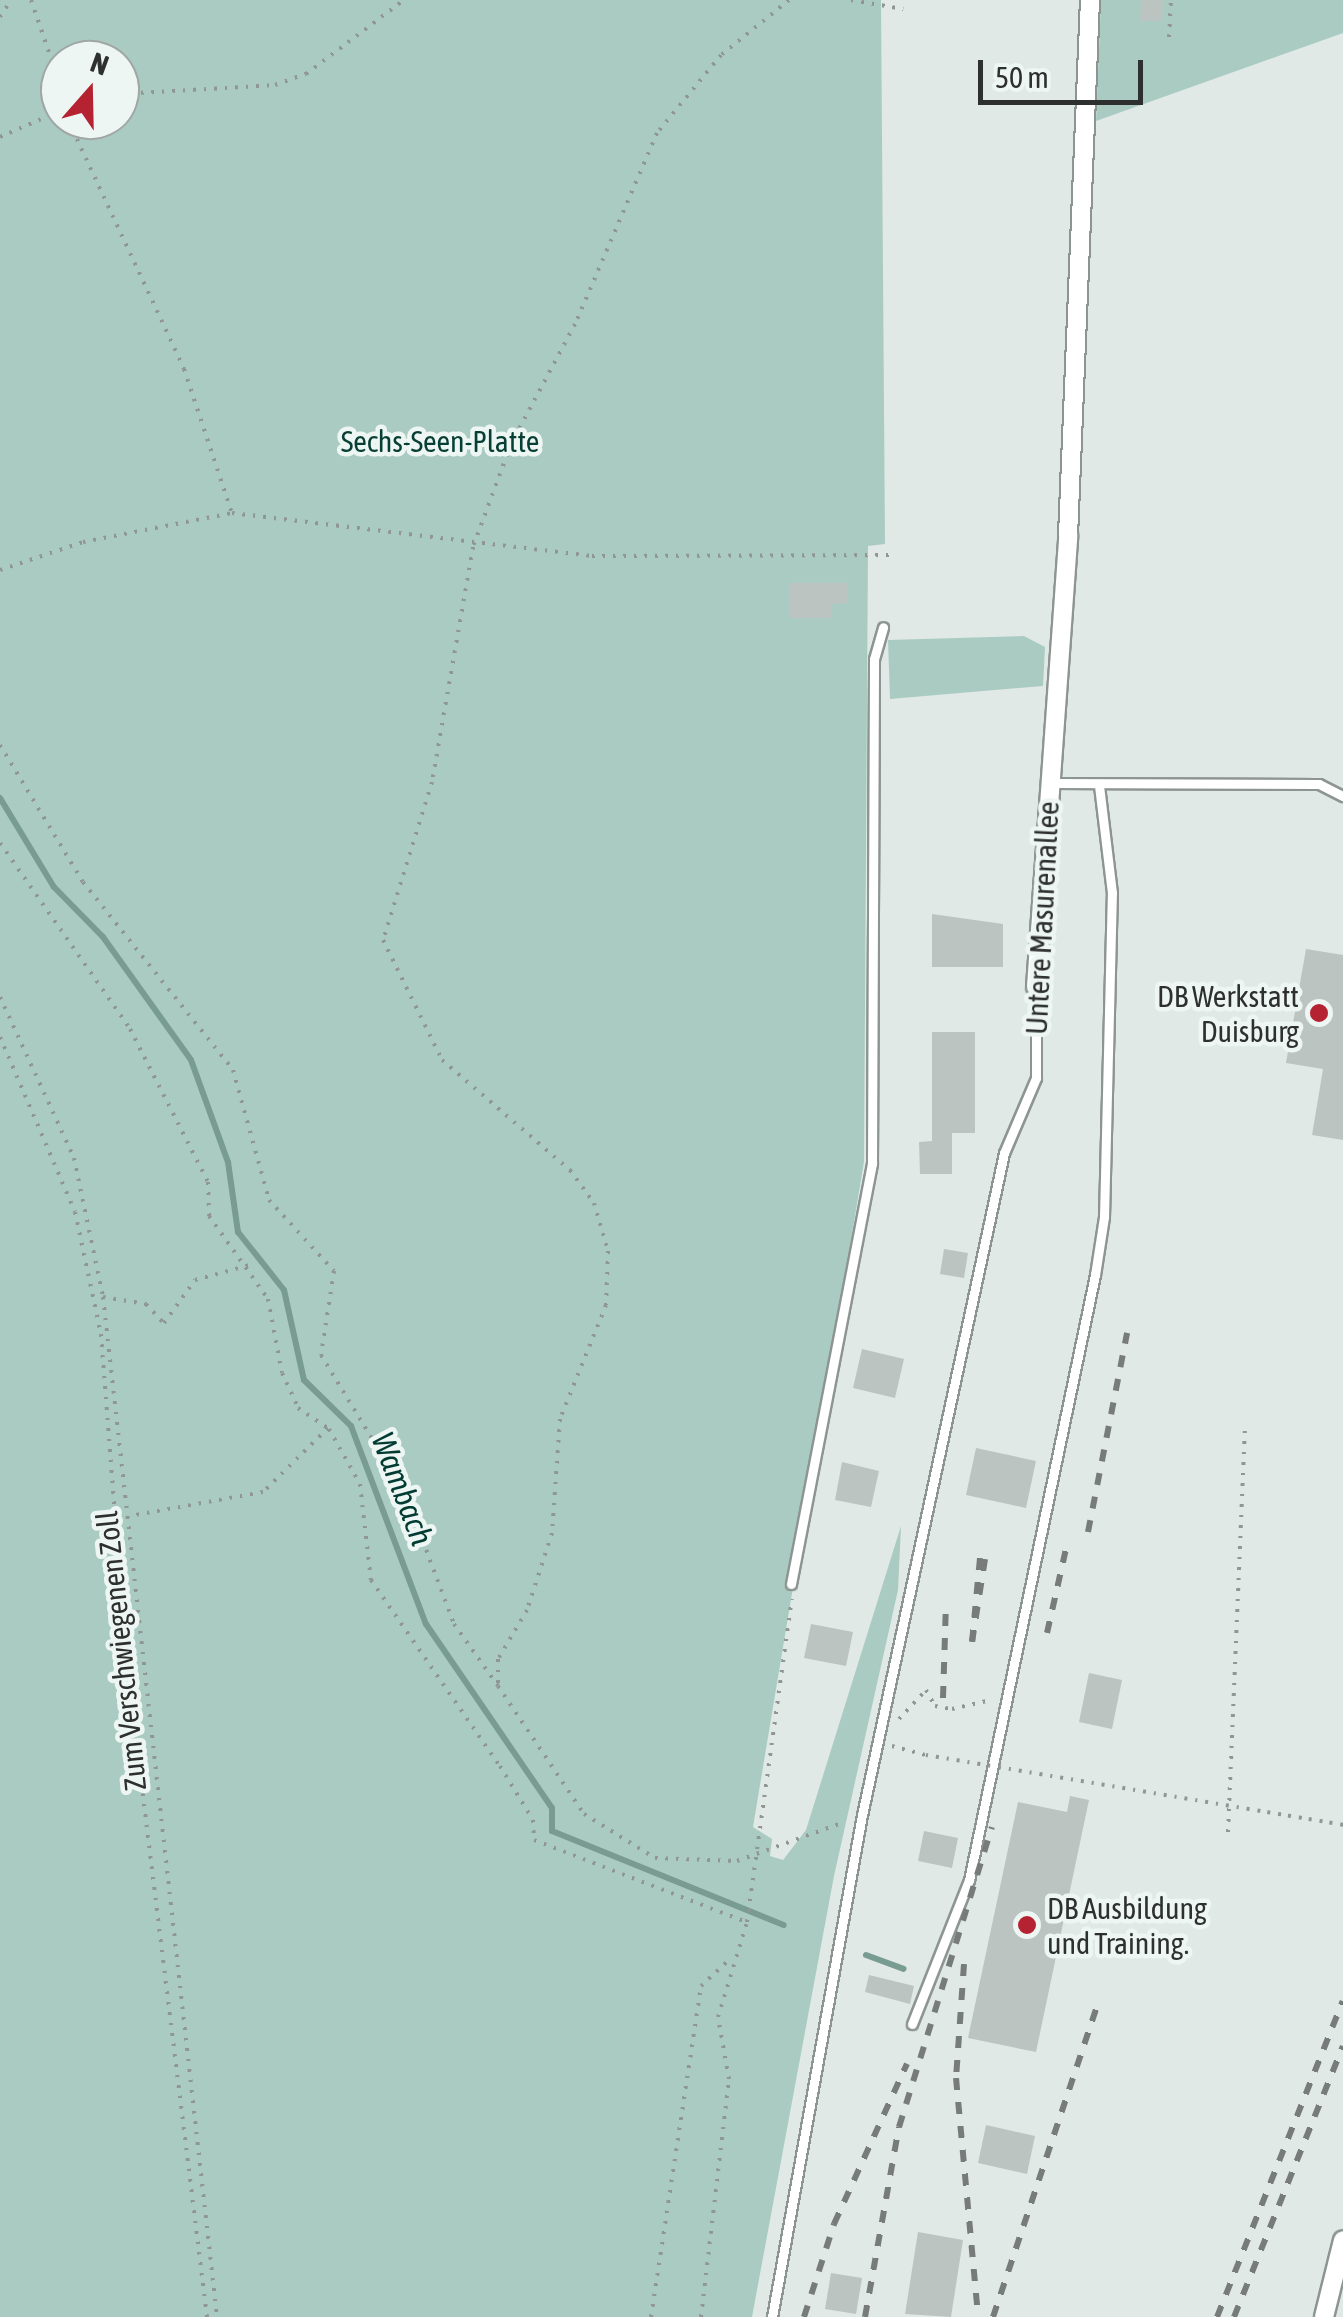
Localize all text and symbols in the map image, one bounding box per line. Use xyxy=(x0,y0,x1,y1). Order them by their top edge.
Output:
north arrow xyxy=(40,40,140,140)
scale bar xyxy=(983,40,1148,102)
text: N xyxy=(86,46,113,82)
text: 50 m xyxy=(995,60,1049,94)
park label: Sechs-Seen-Platte xyxy=(341,423,539,459)
street label: Untere Masurenallee xyxy=(1018,800,1066,1036)
place label: DB Werkstatt Duisburg xyxy=(1157,978,1299,1048)
marker: DB Werkstatt Duisburg xyxy=(1308,1002,1330,1024)
water label: Wambach xyxy=(363,1427,441,1551)
street label: Zum Verschwiegenen Zoll xyxy=(88,1509,154,1793)
place label: DB Ausbildung und Training. xyxy=(1047,1890,1207,1960)
marker: DB Ausbildung und Training. xyxy=(1016,1914,1038,1936)

